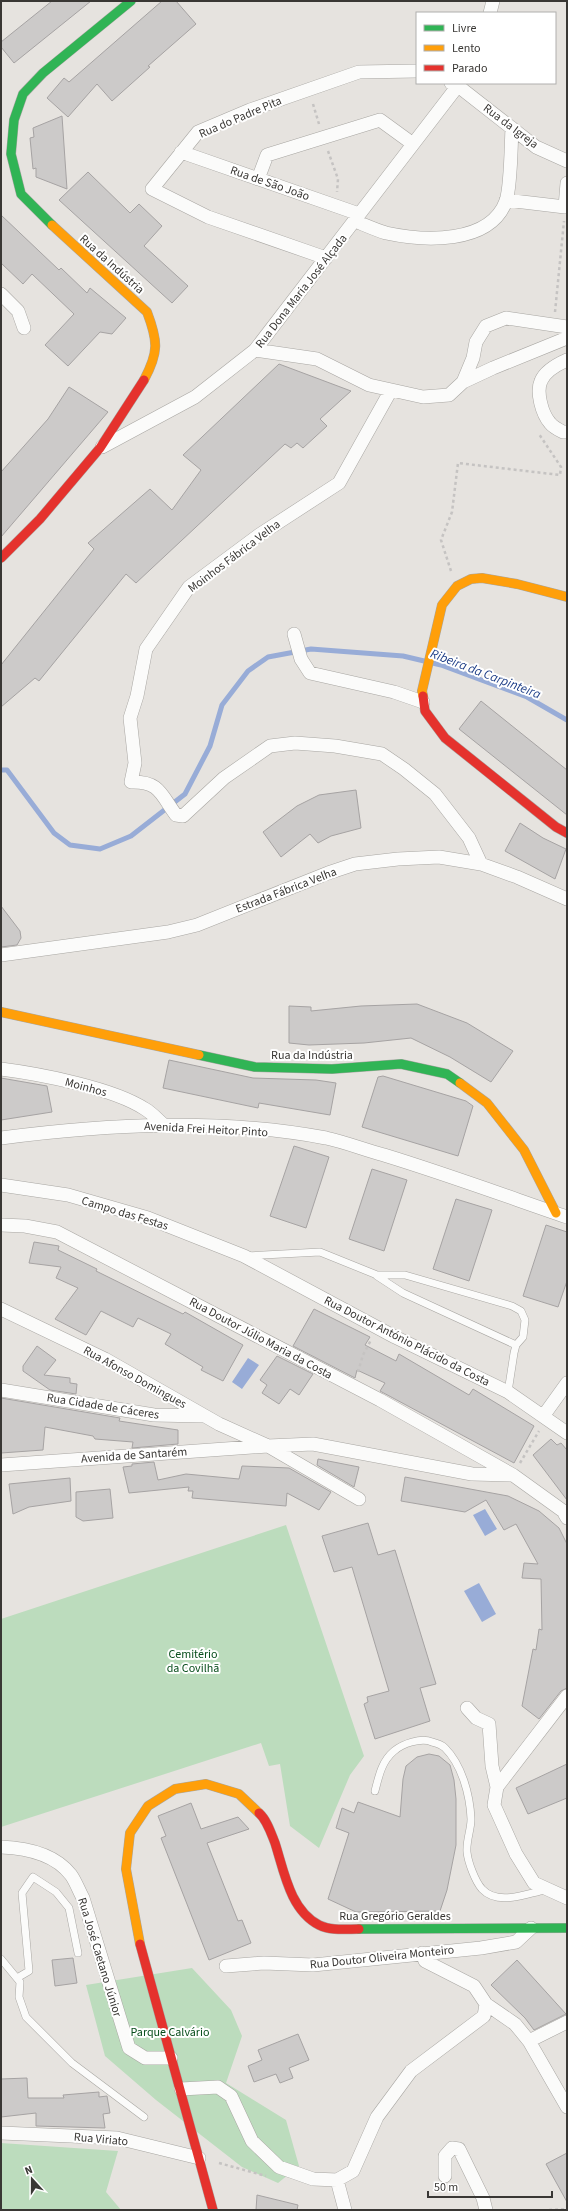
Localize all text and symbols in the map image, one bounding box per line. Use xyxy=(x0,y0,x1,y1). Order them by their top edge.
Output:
legend xyxy=(416,12,556,84)
text: Livre xyxy=(452,20,476,37)
text: Lento xyxy=(452,40,481,57)
text: Parado xyxy=(452,60,487,77)
street label: Rua do Padre Pita xyxy=(196,92,284,143)
street label: Rua da Igreja xyxy=(480,100,542,153)
street label: Rua de São João xyxy=(228,162,312,205)
street label: Rua da Indústria xyxy=(76,231,148,298)
street label: Rua Dona Maria José Alçada xyxy=(251,231,351,352)
street label: Moinhos Fábrica Velha xyxy=(184,516,284,597)
water label: Ribeira da Carpinteira xyxy=(428,645,544,703)
street label: Estrada Fábrica Velha xyxy=(233,863,339,918)
street label: Rua da Indústria xyxy=(271,1047,353,1064)
street label: Moinhos xyxy=(63,1074,109,1101)
street label: Avenida Frei Heitor Pinto xyxy=(144,1118,268,1141)
street label: Campo das Festas xyxy=(79,1192,170,1235)
street label: Rua Doutor António Plácido da Costa xyxy=(321,1292,493,1391)
street label: Rua Doutor Júlio Maria da Costa xyxy=(186,1293,335,1383)
street label: Rua Afonso Domingues xyxy=(80,1342,189,1413)
street label: Rua Cidade de Cáceres xyxy=(46,1389,160,1424)
street label: Avenida de Santarém xyxy=(80,1443,188,1468)
park label: Cemitério da Covilhã xyxy=(167,1646,219,1677)
street label: Rua José Caetano Júnior xyxy=(73,1895,126,2020)
street label: Rua Gregório Geraldes xyxy=(339,1908,451,1925)
street label: Rua Doutor Oliveira Monteiro xyxy=(309,1941,455,1974)
park label: Parque Calvário xyxy=(131,2024,209,2041)
street label: Rua Viriato xyxy=(73,2129,129,2150)
north arrow xyxy=(12,2159,52,2199)
text: N xyxy=(22,2162,35,2178)
scale bar xyxy=(428,2173,552,2199)
text: 50 m xyxy=(434,2179,458,2196)

